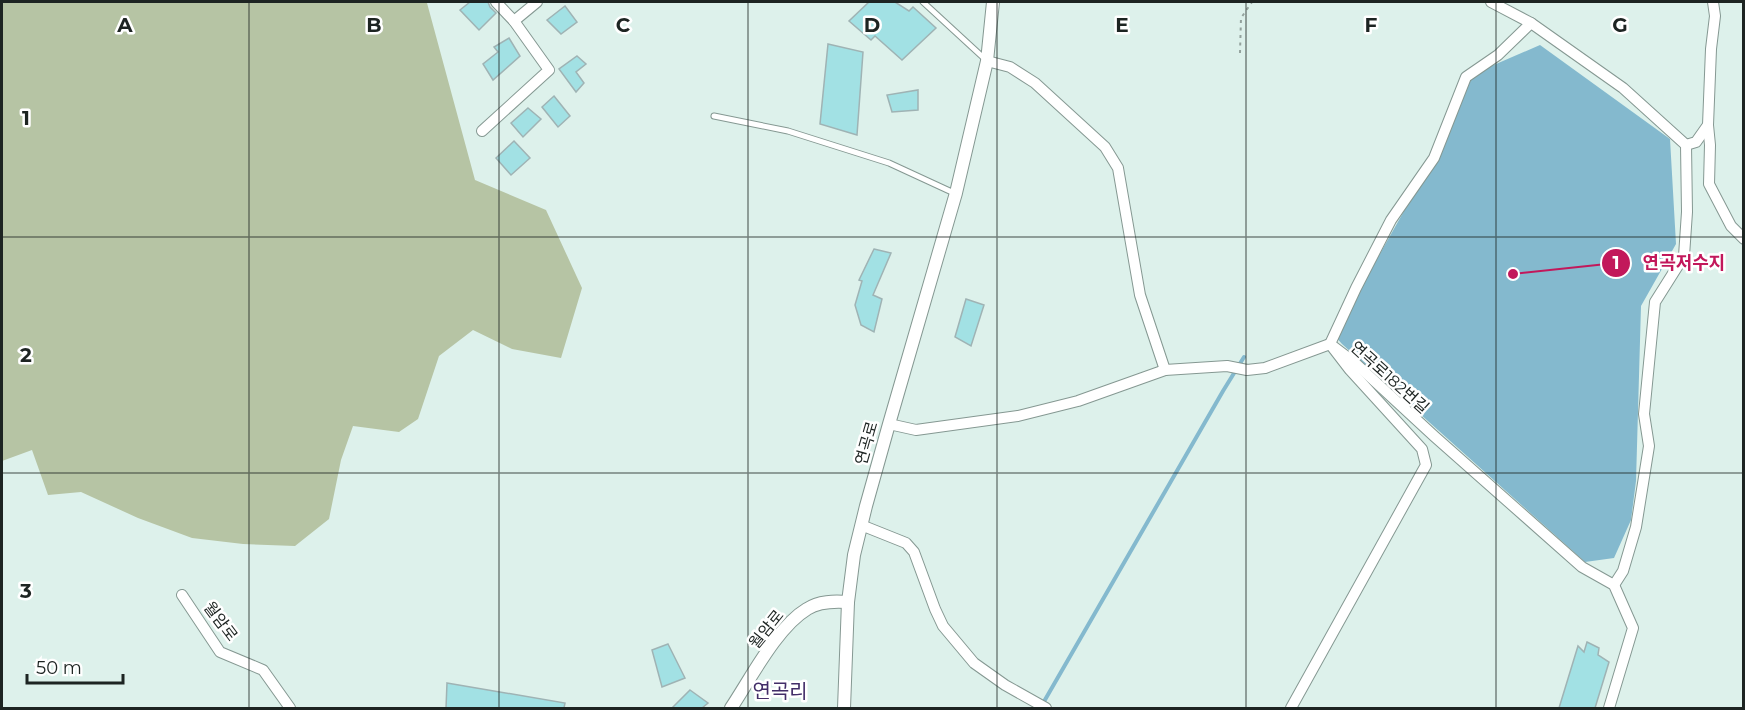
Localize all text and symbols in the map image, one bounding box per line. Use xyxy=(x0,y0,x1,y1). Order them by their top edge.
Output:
text: A xyxy=(116,13,133,37)
text: B xyxy=(366,13,382,37)
text: C xyxy=(616,13,631,37)
text: D xyxy=(864,13,880,37)
text: E xyxy=(1115,13,1129,37)
text: F xyxy=(1365,13,1378,37)
text: G xyxy=(1612,13,1628,37)
text: 1 xyxy=(22,106,30,130)
callout: 연곡저수지 xyxy=(1601,245,1738,281)
text: 1 xyxy=(1612,252,1620,274)
text: 연곡저수지 xyxy=(1643,252,1725,274)
street label: 연곡로182번길 xyxy=(1347,337,1433,417)
text: 2 xyxy=(20,343,32,367)
street label: 연곡로 xyxy=(851,419,882,467)
text: 3 xyxy=(19,579,32,603)
street label: 월암로 xyxy=(200,598,242,645)
street label: 월암로 xyxy=(745,606,788,652)
scale bar xyxy=(27,647,123,685)
text: 50 m xyxy=(36,657,82,679)
district label: 연곡리 xyxy=(752,679,808,703)

